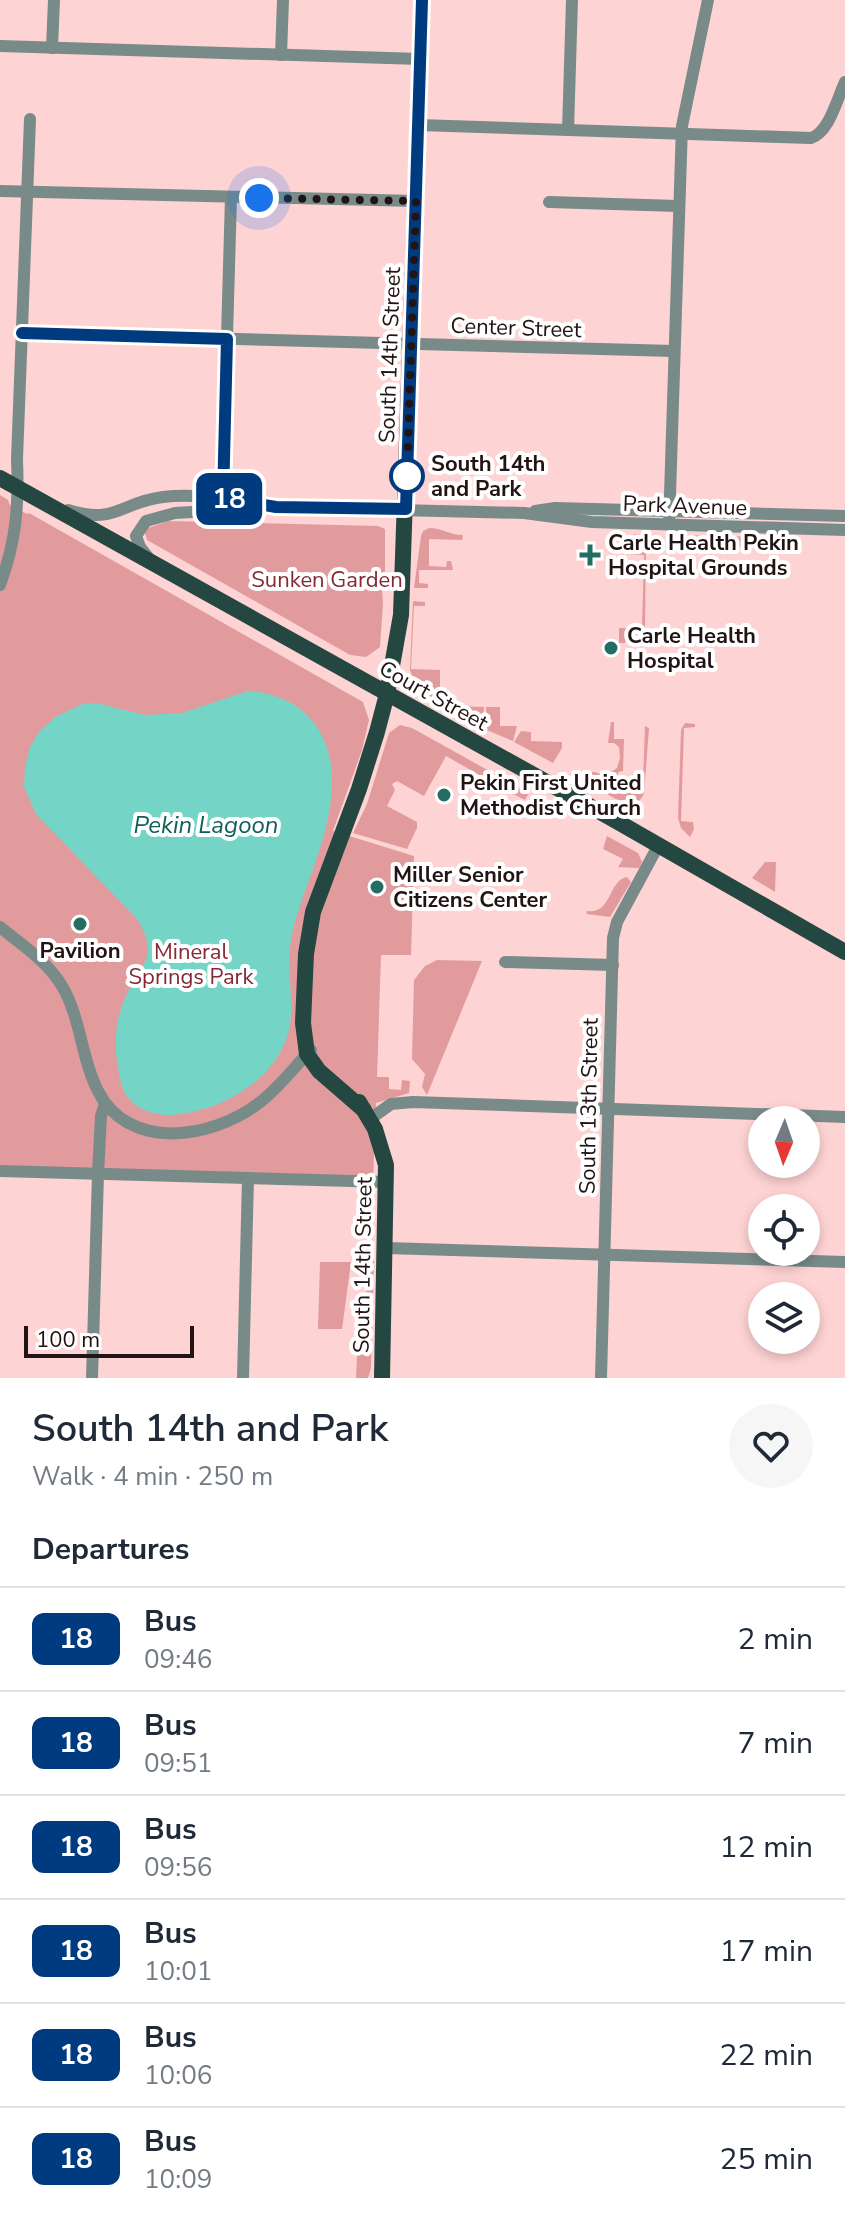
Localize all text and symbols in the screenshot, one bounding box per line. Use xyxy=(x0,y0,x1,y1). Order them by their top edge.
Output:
your location xyxy=(239,178,279,218)
street label: South 14th Street xyxy=(372,266,408,444)
street label: Center Street xyxy=(450,311,582,345)
place label: South 14th and Park xyxy=(431,449,545,504)
marker: South 14th and Park xyxy=(390,459,424,493)
line badge: 18 xyxy=(193,473,265,525)
text: 18 xyxy=(212,480,246,518)
street label: Park Avenue xyxy=(622,489,748,523)
place label: Carle Health Pekin Hospital Grounds xyxy=(608,528,799,583)
marker: Carle Health Pekin Hospital Grounds xyxy=(579,544,601,566)
park label: Sunken Garden xyxy=(251,565,403,595)
place label: Carle Health Hospital xyxy=(627,621,756,676)
marker: Carle Health Hospital xyxy=(602,639,620,657)
street label: Court Street xyxy=(374,654,494,738)
place label: Pekin First United Methodist Church xyxy=(460,768,642,823)
marker: Pekin First United Methodist Church xyxy=(435,786,453,804)
water label: Pekin Lagoon xyxy=(134,809,278,841)
place label: Miller Senior Citizens Center xyxy=(393,860,548,915)
marker: Miller Senior Citizens Center xyxy=(368,878,386,896)
marker: Pavilion xyxy=(71,915,89,933)
place label: Pavilion xyxy=(39,936,121,966)
park label: Mineral Springs Park xyxy=(129,937,254,992)
street label: South 13th Street xyxy=(572,1017,606,1194)
north arrow xyxy=(748,1106,820,1178)
map controls xyxy=(748,1106,820,1354)
street label: South 14th Street xyxy=(346,1176,380,1353)
button: locate xyxy=(748,1194,820,1266)
button: layers xyxy=(748,1282,820,1354)
scale bar xyxy=(24,1322,194,1358)
text: 100 m xyxy=(36,1325,100,1355)
text: South 14th and Park xyxy=(32,1403,388,1454)
button: heart xyxy=(729,1404,813,1488)
text: Walk · 4 min · 250 m xyxy=(32,1459,273,1494)
text: Departures xyxy=(32,1529,189,1570)
text: Bus xyxy=(144,1601,197,1642)
text: 2 min xyxy=(738,1619,813,1660)
text: 18 xyxy=(59,1620,93,1658)
text: 09:46 xyxy=(144,1642,212,1677)
text: Bus xyxy=(144,1705,197,1746)
text: 7 min xyxy=(738,1723,813,1764)
text: 18 xyxy=(59,1724,93,1762)
text: 09:51 xyxy=(144,1746,212,1781)
text: Bus xyxy=(144,1809,197,1850)
text: 12 min xyxy=(720,1827,813,1868)
text: 18 xyxy=(59,1828,93,1866)
text: 09:56 xyxy=(144,1850,212,1885)
text: Bus xyxy=(144,1913,197,1954)
text: 17 min xyxy=(720,1931,813,1972)
text: 18 xyxy=(59,1932,93,1970)
text: 10:01 xyxy=(144,1954,212,1989)
text: Bus xyxy=(144,2017,197,2058)
text: 22 min xyxy=(720,2035,813,2076)
text: 18 xyxy=(59,2036,93,2074)
text: 10:06 xyxy=(144,2058,212,2093)
text: Bus xyxy=(144,2121,197,2162)
text: 25 min xyxy=(720,2139,813,2180)
text: 18 xyxy=(59,2140,93,2178)
text: 10:09 xyxy=(144,2162,212,2197)

